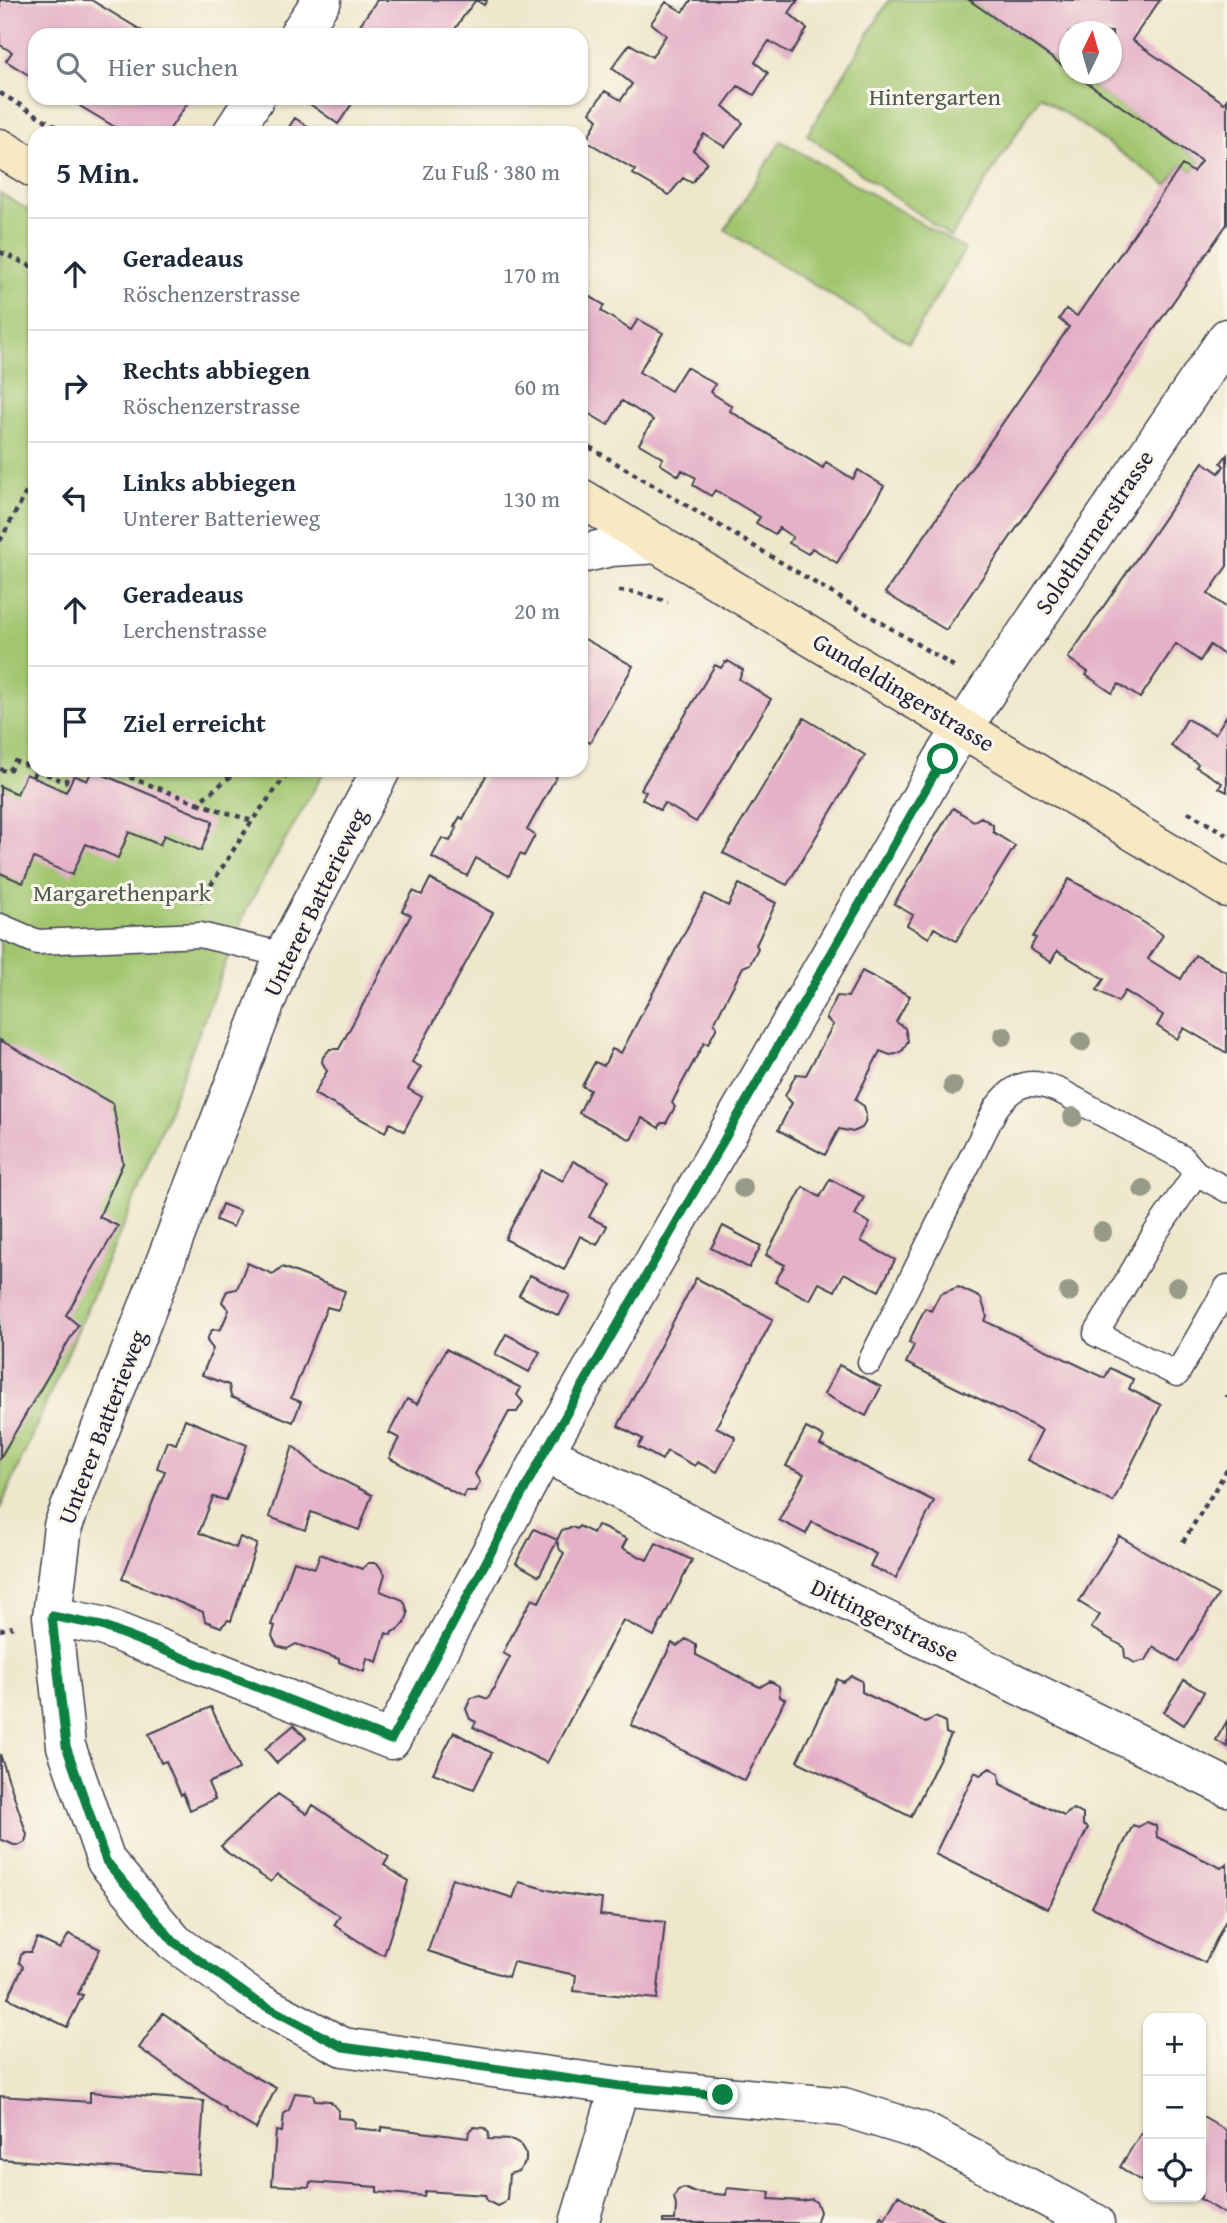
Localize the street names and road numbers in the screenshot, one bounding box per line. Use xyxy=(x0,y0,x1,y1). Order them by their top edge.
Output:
street label: Solothurnerstrasse xyxy=(1026,443,1162,621)
street label: Gundeldingerstrasse xyxy=(806,624,1002,760)
street label: Unterer Batterieweg xyxy=(254,802,376,1002)
street label: Unterer Batterieweg xyxy=(49,1325,155,1529)
street label: Dittingerstrasse xyxy=(805,1569,965,1671)

